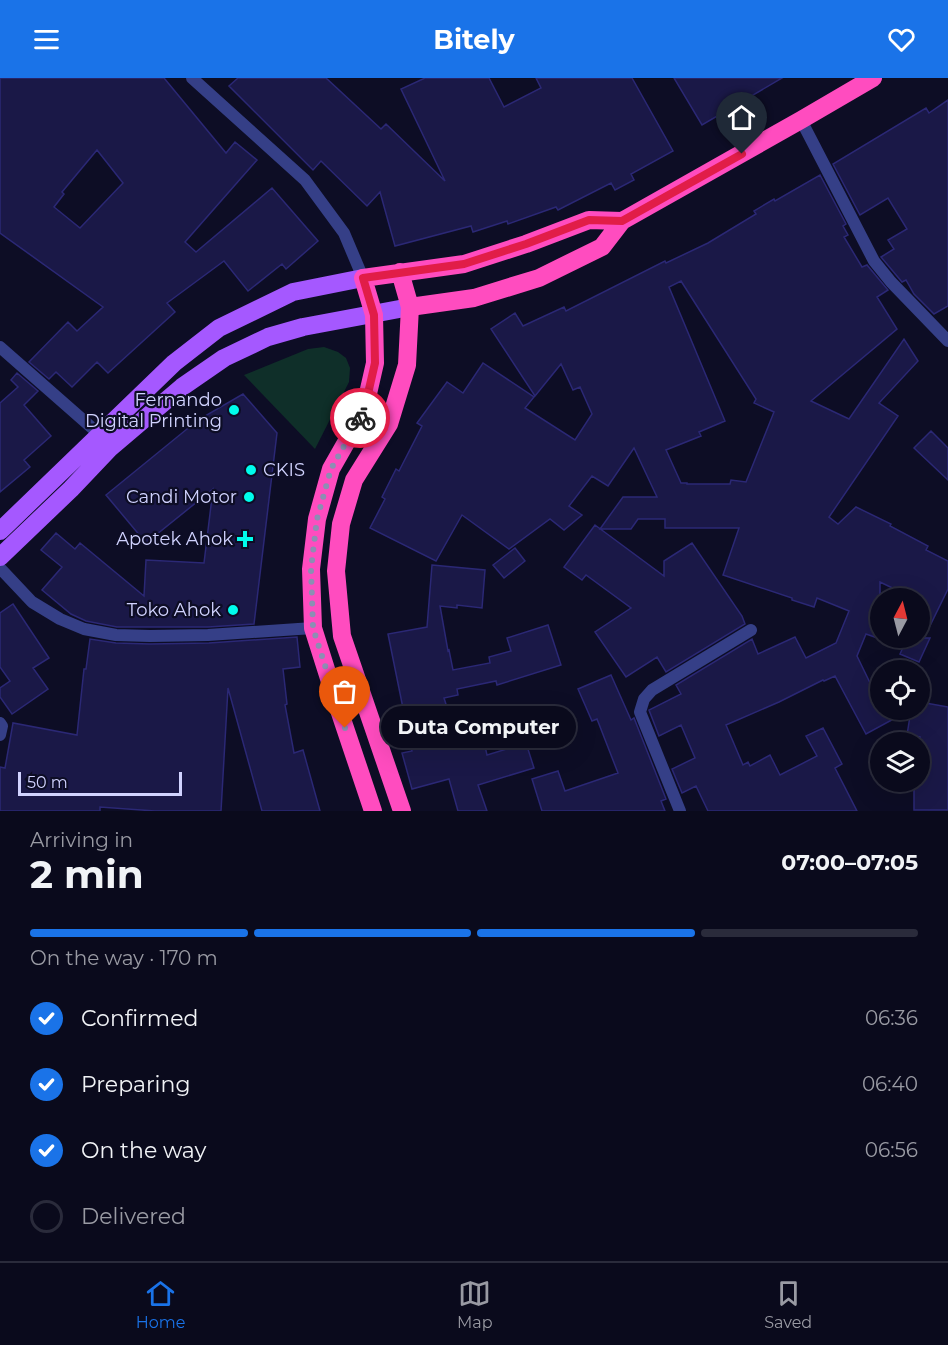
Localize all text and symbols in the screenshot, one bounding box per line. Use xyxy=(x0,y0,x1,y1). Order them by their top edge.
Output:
icon: menu xyxy=(30,23,63,56)
text: Bitely xyxy=(433,23,515,56)
icon: heart xyxy=(885,23,918,56)
pin xyxy=(716,92,767,154)
icon: home xyxy=(725,101,758,134)
courier xyxy=(330,388,390,448)
place label: Fernando Digital Printing xyxy=(85,389,222,432)
icon: bike xyxy=(344,402,377,435)
marker: Fernando Digital Printing xyxy=(227,403,241,417)
place label: CKIS xyxy=(263,459,305,481)
marker: CKIS xyxy=(244,463,258,477)
place label: Candi Motor xyxy=(126,486,237,508)
marker: Candi Motor xyxy=(242,490,256,504)
place label: Apotek Ahok xyxy=(116,528,233,550)
marker: Apotek Ahok xyxy=(238,532,252,546)
north arrow xyxy=(870,588,930,648)
map controls xyxy=(870,588,930,792)
place label: Toko Ahok xyxy=(127,599,221,621)
marker: Toko Ahok xyxy=(226,603,240,617)
button: locate xyxy=(870,660,930,720)
pin xyxy=(319,666,370,728)
icon: bag xyxy=(328,675,361,708)
callout: Duta Computer xyxy=(381,707,576,749)
text: Duta Computer xyxy=(398,715,559,739)
button: layers xyxy=(870,732,930,792)
scale bar xyxy=(18,769,182,796)
text: 50 m xyxy=(27,773,68,792)
text: Arriving in xyxy=(30,828,133,852)
text: 07:00–07:05 xyxy=(781,849,918,876)
text: 2 min xyxy=(30,850,144,898)
text: On the way · 170 m xyxy=(30,946,218,970)
icon: check xyxy=(30,1002,63,1035)
text: Confirmed xyxy=(81,1005,198,1032)
text: 06:36 xyxy=(865,1006,918,1030)
icon: check xyxy=(30,1068,63,1101)
text: Preparing xyxy=(81,1071,190,1098)
text: 06:40 xyxy=(862,1072,918,1096)
icon: check xyxy=(30,1134,63,1167)
text: On the way xyxy=(81,1137,206,1164)
text: 06:56 xyxy=(865,1138,918,1162)
text: Delivered xyxy=(81,1203,186,1230)
tab: Home xyxy=(136,1277,185,1332)
tab: Map xyxy=(457,1277,493,1332)
tab: Saved xyxy=(764,1277,812,1332)

